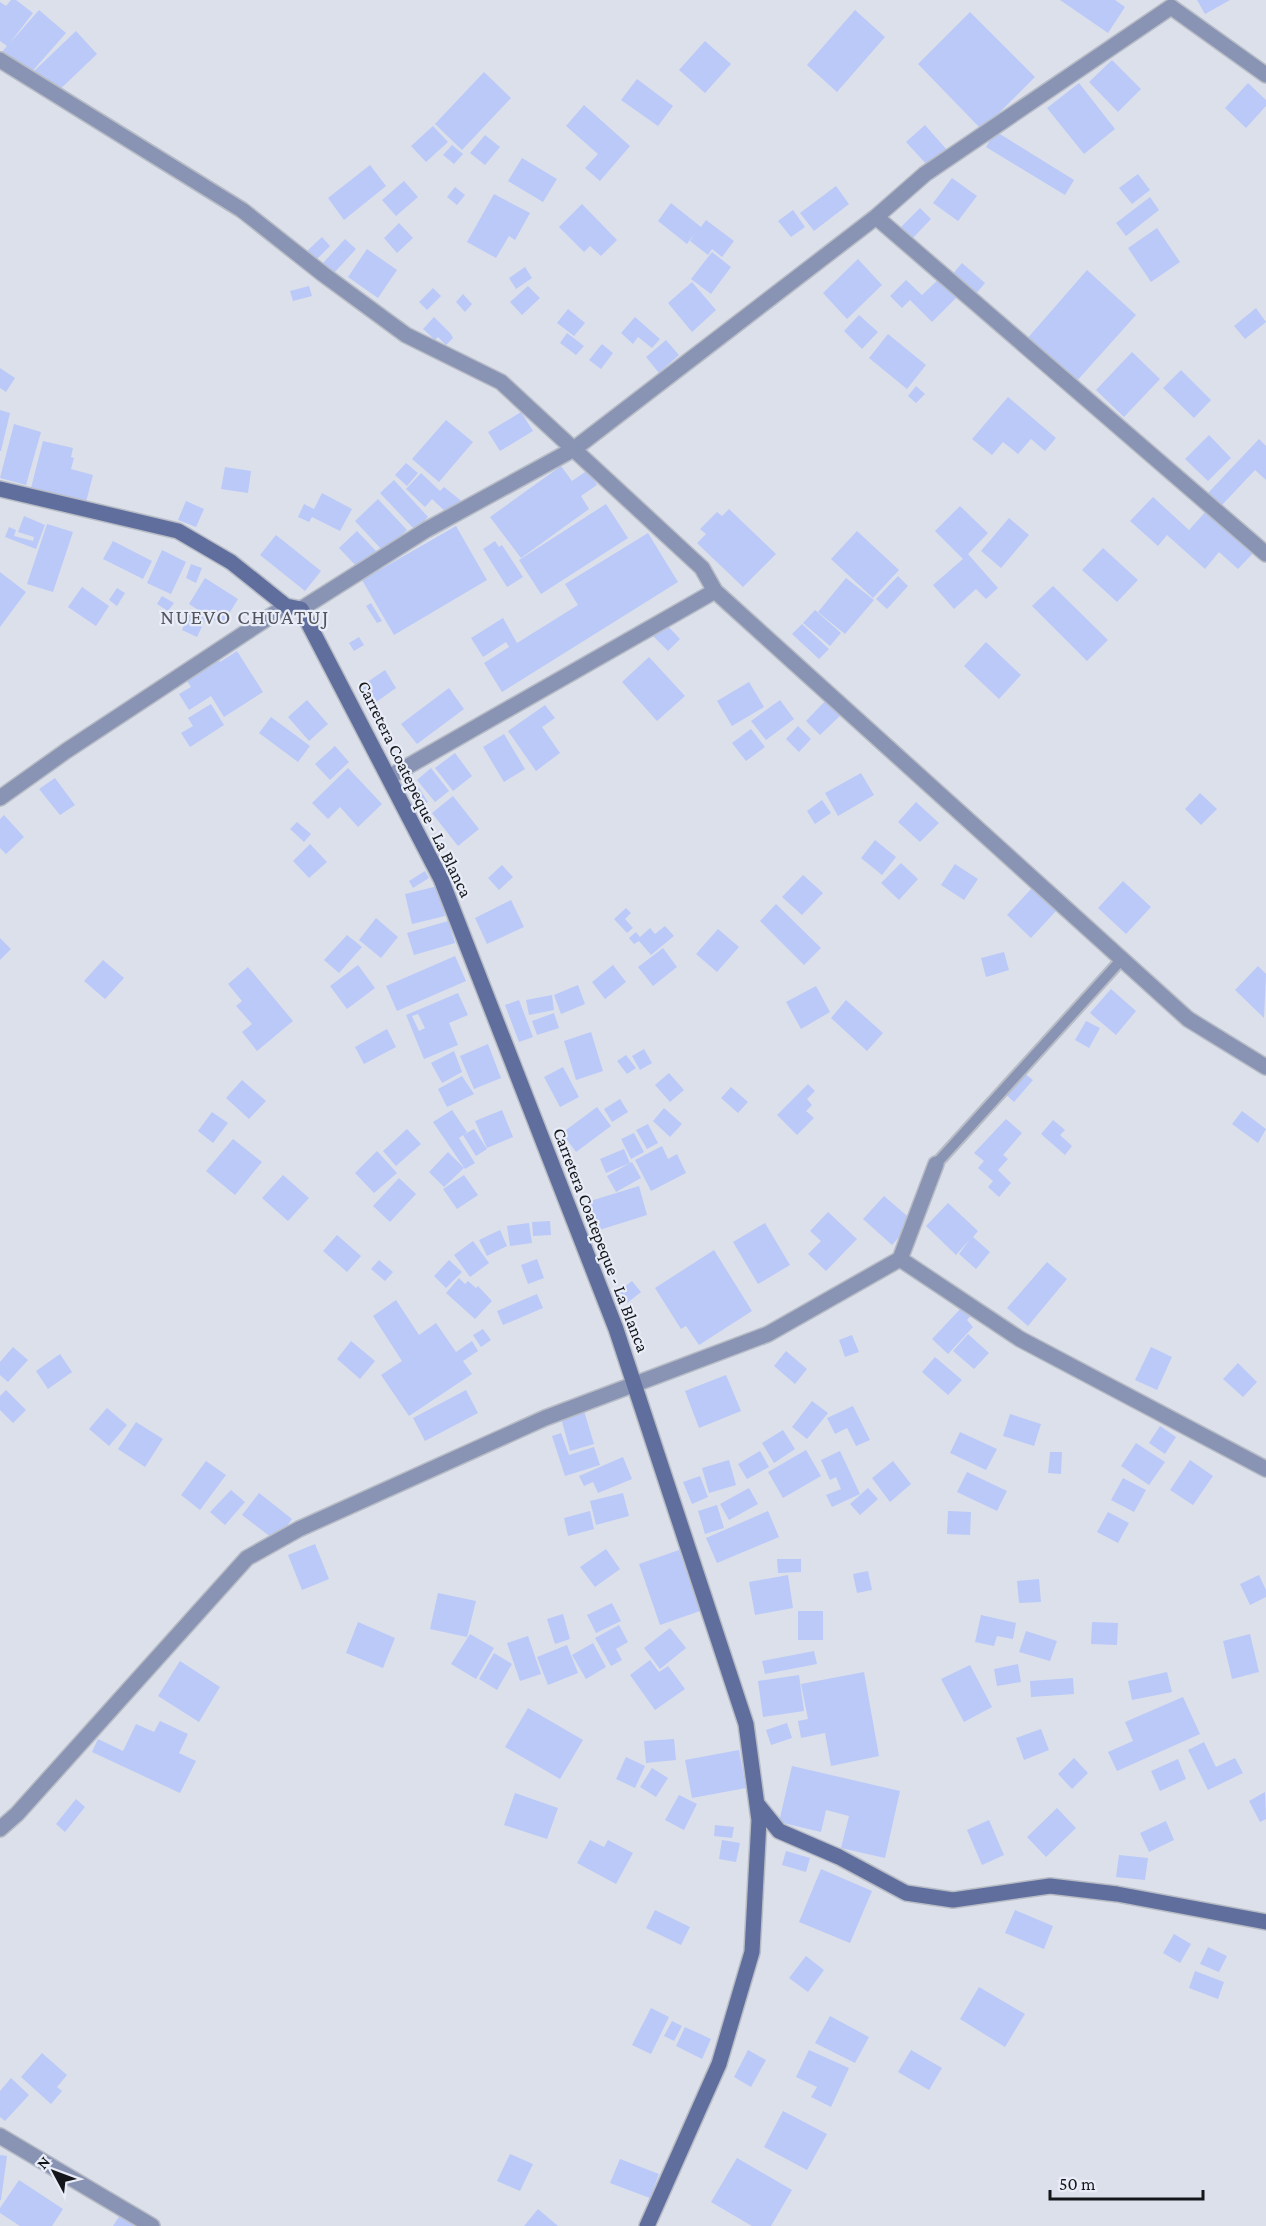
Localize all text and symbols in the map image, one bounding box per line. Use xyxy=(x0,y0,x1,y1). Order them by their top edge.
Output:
district label: NUEVO CHUATUJ xyxy=(160,605,330,629)
street label: Carretera Coatepeque - La Blanca xyxy=(354,677,476,901)
street label: Carretera Coatepeque - La Blanca xyxy=(549,1125,653,1355)
north arrow xyxy=(24,2142,84,2202)
text: N xyxy=(33,2153,53,2172)
scale bar xyxy=(1050,2163,1203,2201)
text: 50 m xyxy=(1059,2174,1096,2194)

